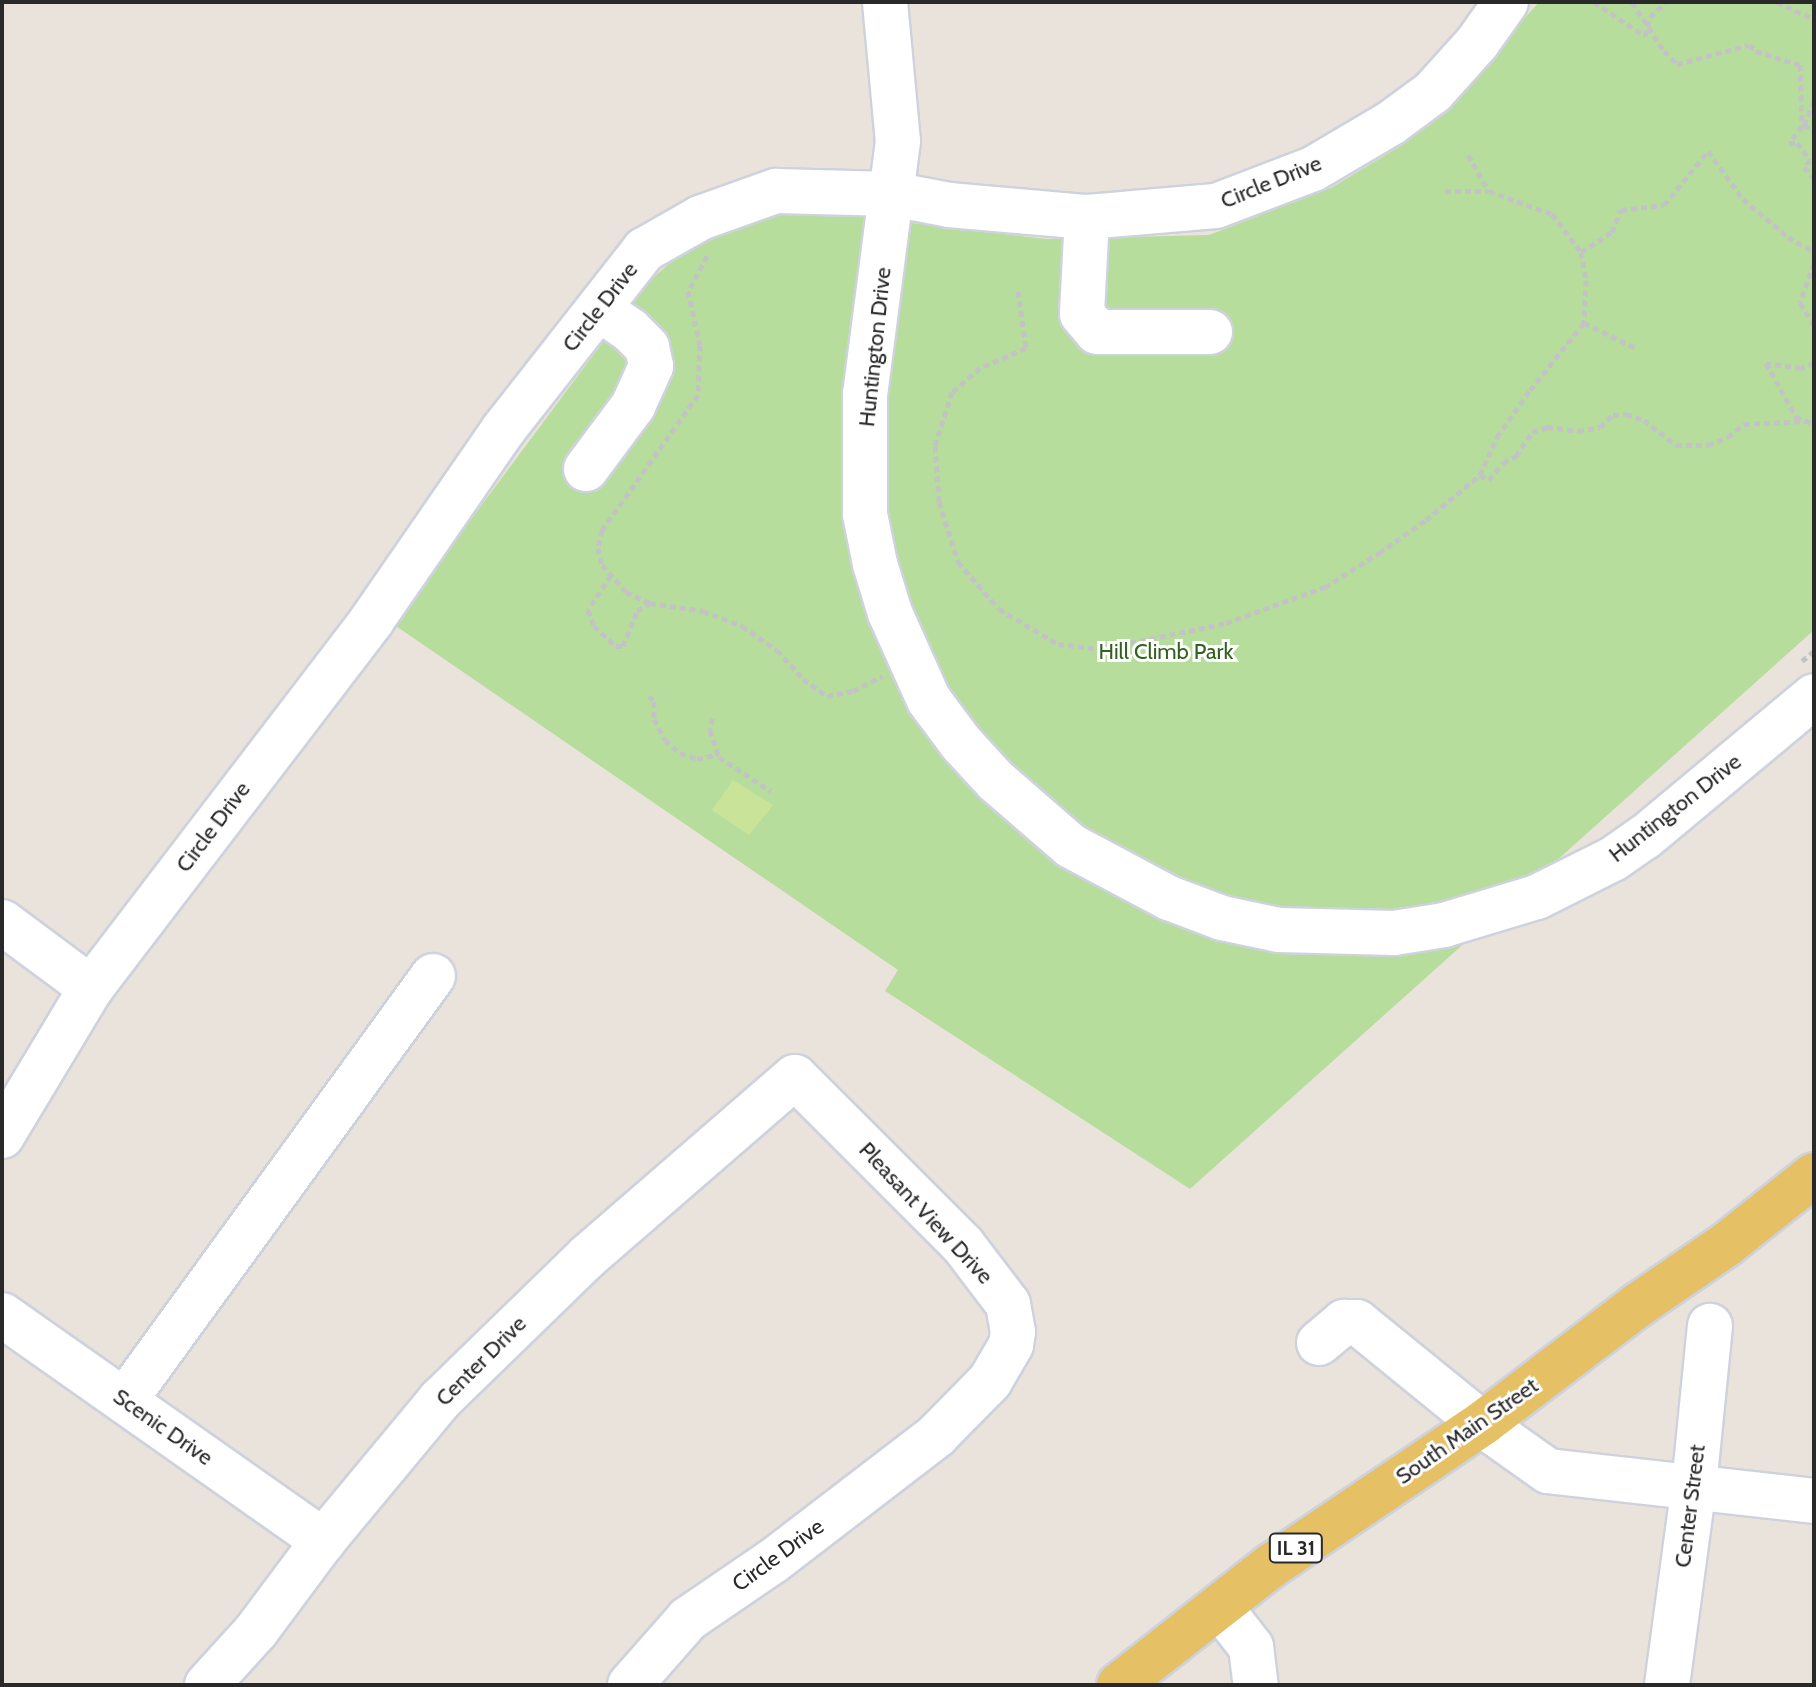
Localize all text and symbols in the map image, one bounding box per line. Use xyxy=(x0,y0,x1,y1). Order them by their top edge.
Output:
street label: Circle Drive xyxy=(1217,150,1325,214)
street label: Circle Drive xyxy=(557,257,643,357)
street label: Huntington Drive xyxy=(853,266,897,428)
park label: Hill Climb Park xyxy=(1099,639,1233,665)
street label: Huntington Drive xyxy=(1604,748,1746,868)
street label: Circle Drive xyxy=(171,777,255,877)
street label: Pleasant View Drive xyxy=(854,1137,998,1289)
street label: Center Drive xyxy=(430,1310,532,1412)
street label: South Main Street xyxy=(1391,1372,1543,1490)
street label: Scenic Drive xyxy=(108,1383,218,1471)
street label: Center Street xyxy=(1669,1443,1711,1569)
street label: Circle Drive xyxy=(727,1513,829,1597)
road number: IL 31 xyxy=(1268,1532,1324,1564)

